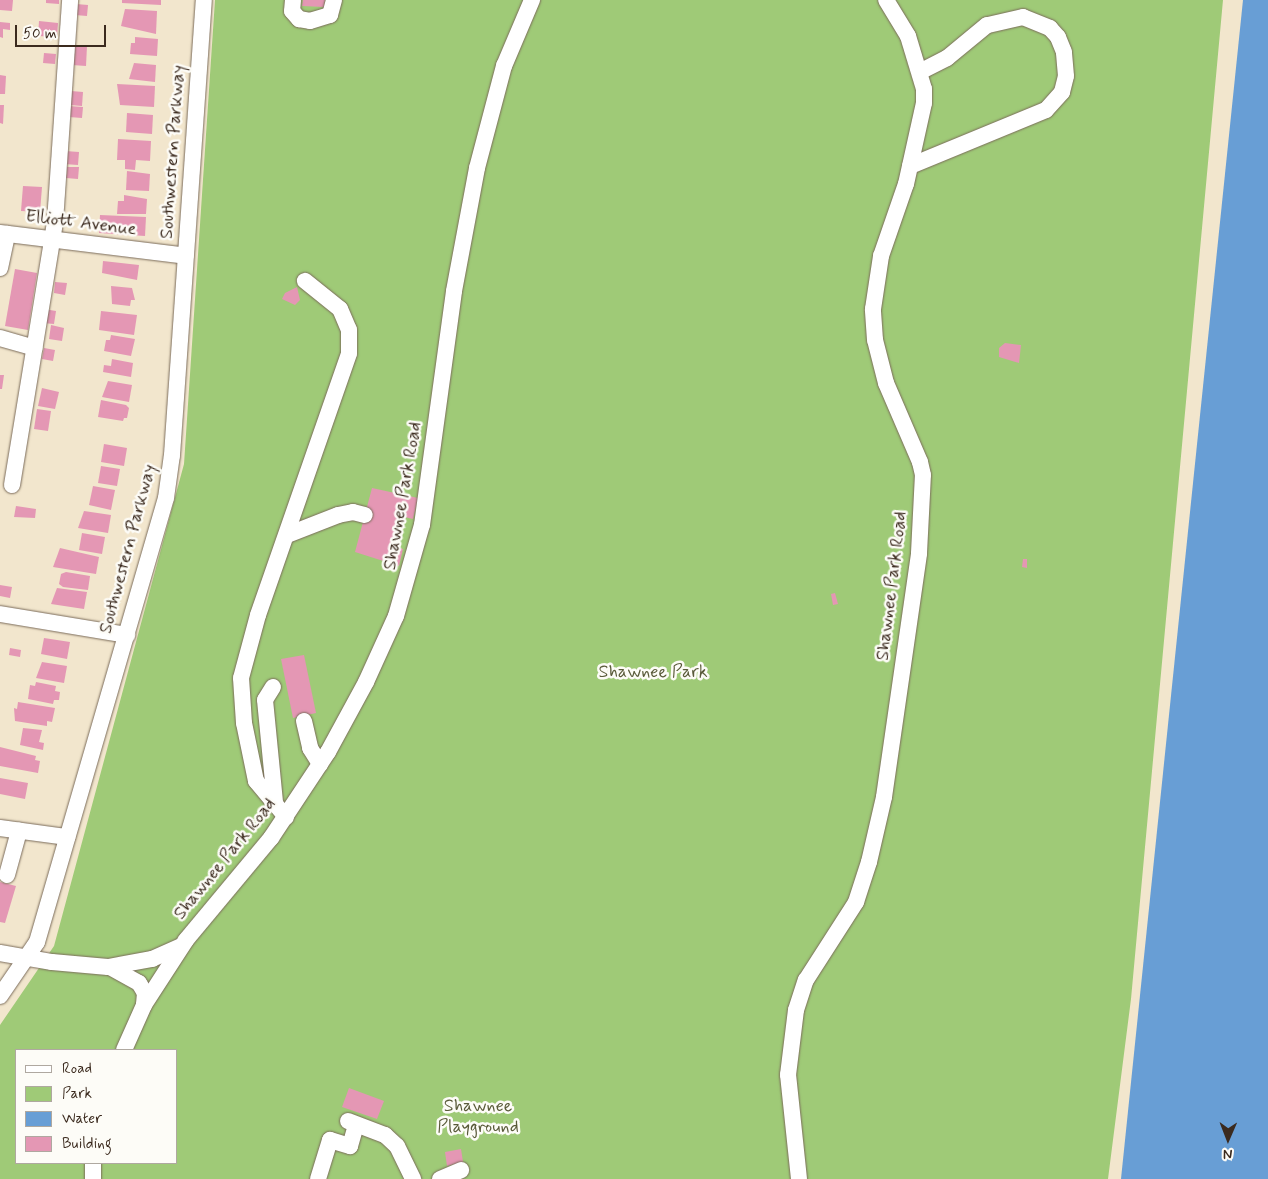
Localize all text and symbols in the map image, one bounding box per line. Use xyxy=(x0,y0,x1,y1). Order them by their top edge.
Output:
scale bar xyxy=(18,15,109,47)
text: 50 m xyxy=(23,24,57,44)
street label: Southwestern Parkway xyxy=(156,66,190,238)
street label: Elliott Avenue xyxy=(24,205,138,241)
street label: Shawnee Park Road xyxy=(379,420,427,572)
street label: Southwestern Parkway xyxy=(96,464,160,634)
street label: Shawnee Park Road xyxy=(872,510,912,662)
park label: Shawnee Park xyxy=(598,661,708,683)
street label: Shawnee Park Road xyxy=(169,794,281,924)
legend xyxy=(15,1049,178,1164)
text: Road xyxy=(62,1059,92,1079)
text: Park xyxy=(62,1084,92,1104)
park label: Shawnee Playground xyxy=(437,1096,519,1138)
text: Water xyxy=(62,1109,102,1129)
north arrow xyxy=(1203,1114,1253,1164)
text: Building xyxy=(62,1134,112,1154)
text: N xyxy=(1223,1145,1233,1163)

